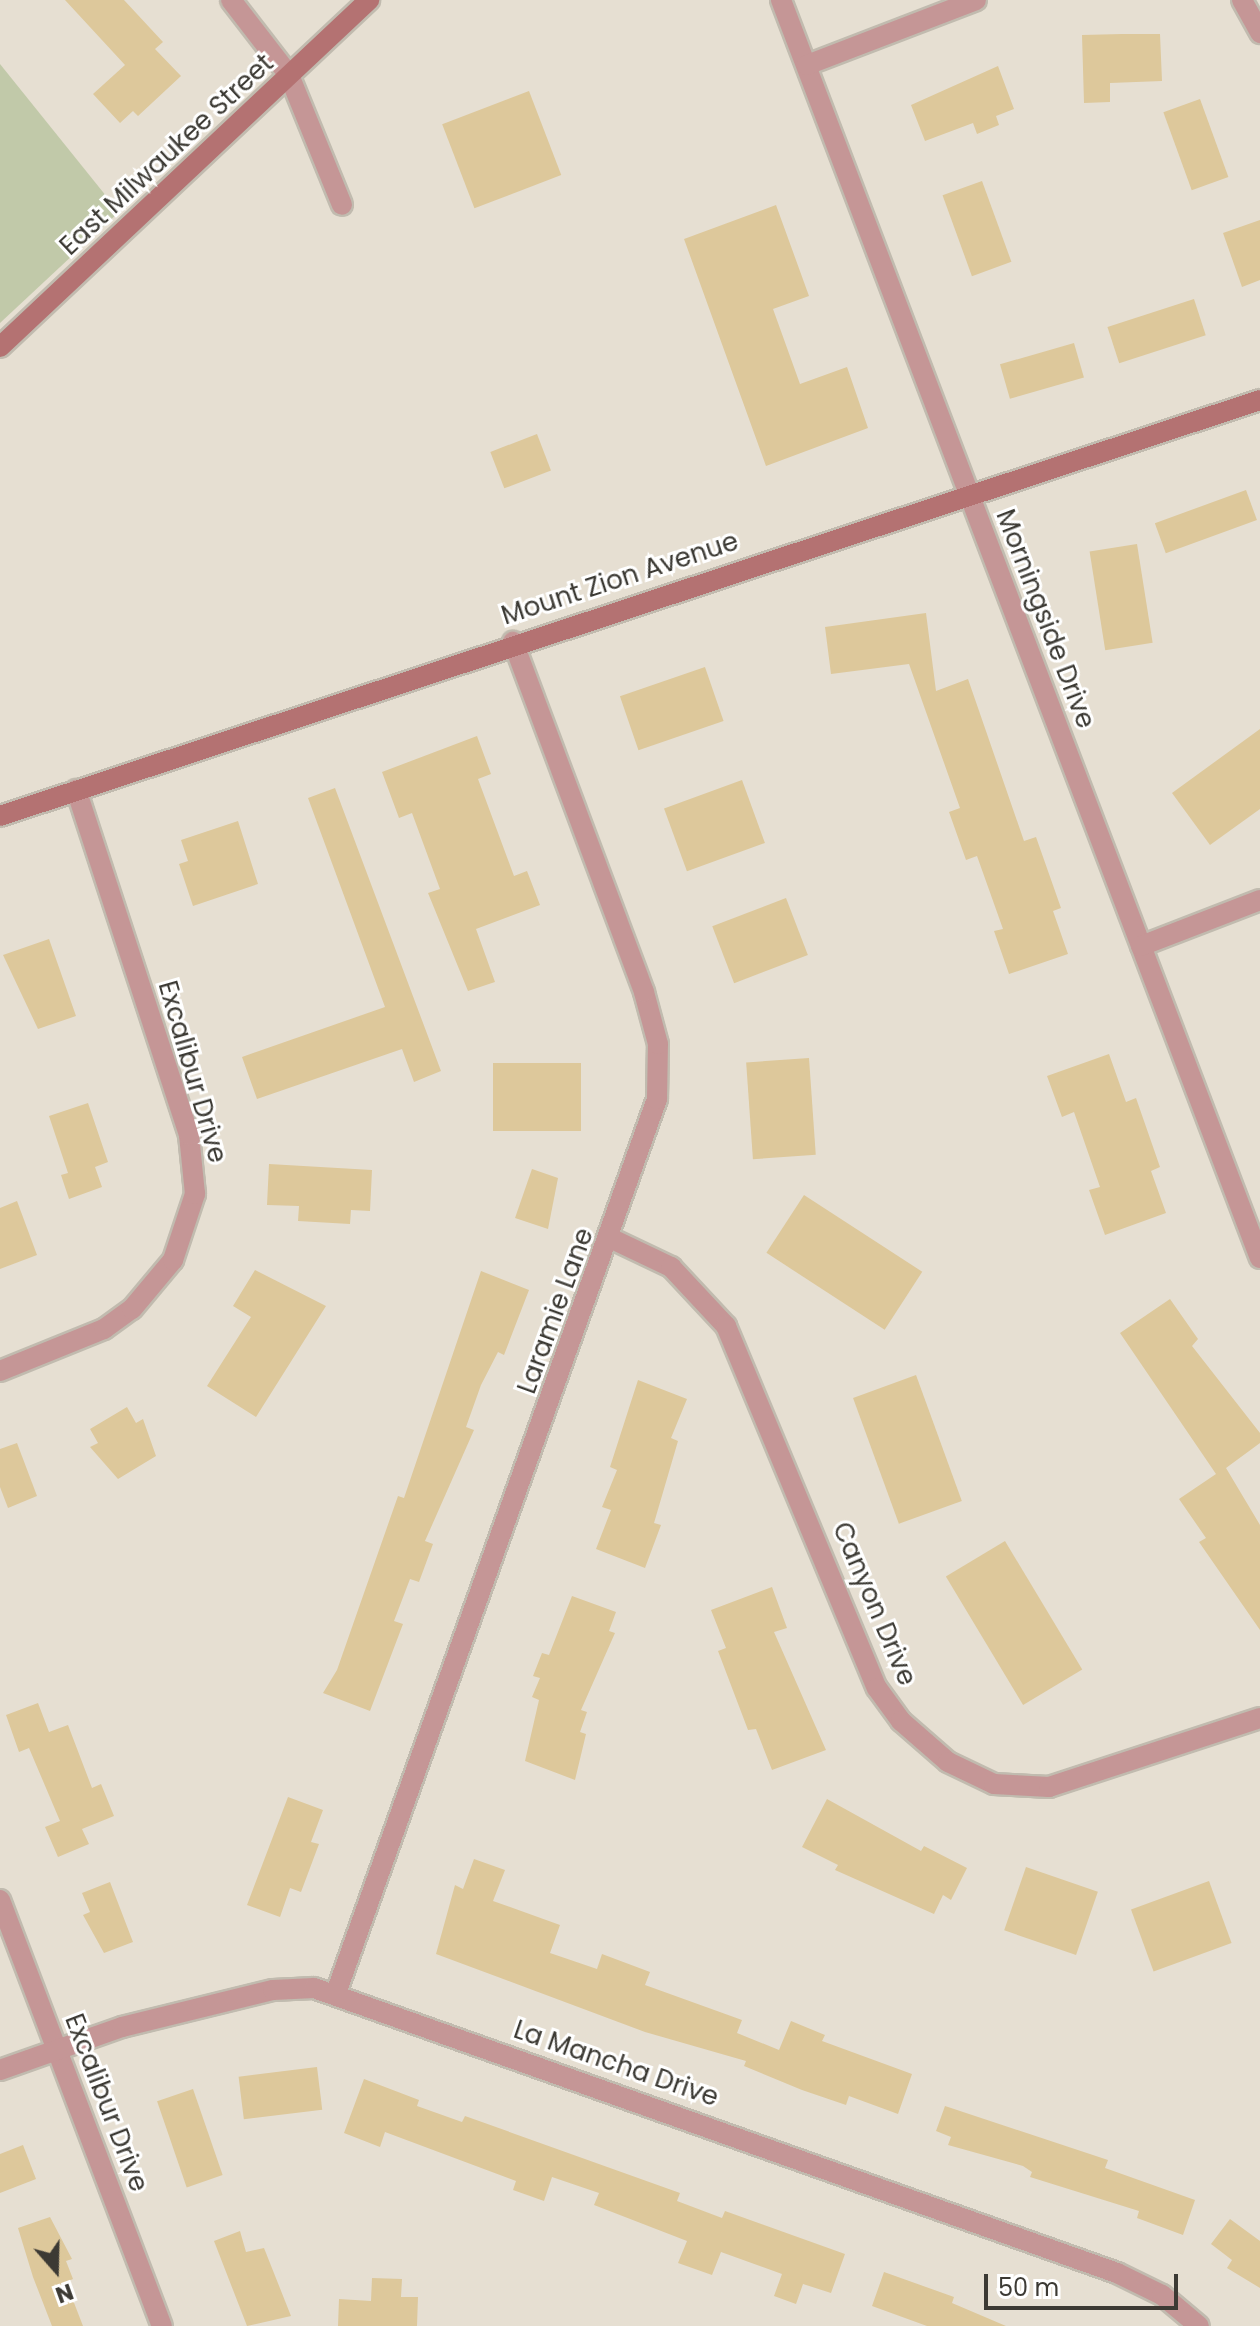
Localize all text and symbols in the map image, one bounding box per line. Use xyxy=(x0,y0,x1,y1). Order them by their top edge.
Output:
street label: East Milwaukee Street xyxy=(54,48,280,262)
street label: Morningside Drive xyxy=(989,505,1101,733)
street label: Mount Zion Avenue xyxy=(498,526,742,632)
street label: Excalibur Drive xyxy=(151,977,233,1167)
street label: Laramie Lane xyxy=(512,1224,600,1398)
street label: Canyon Drive xyxy=(826,1518,922,1690)
street label: Excalibur Drive xyxy=(58,2010,154,2196)
street label: La Mancha Drive xyxy=(510,2014,722,2114)
north arrow xyxy=(16,2230,96,2310)
scale bar xyxy=(988,2258,1182,2308)
text: 50 m xyxy=(998,2271,1059,2304)
text: N xyxy=(51,2276,77,2310)

